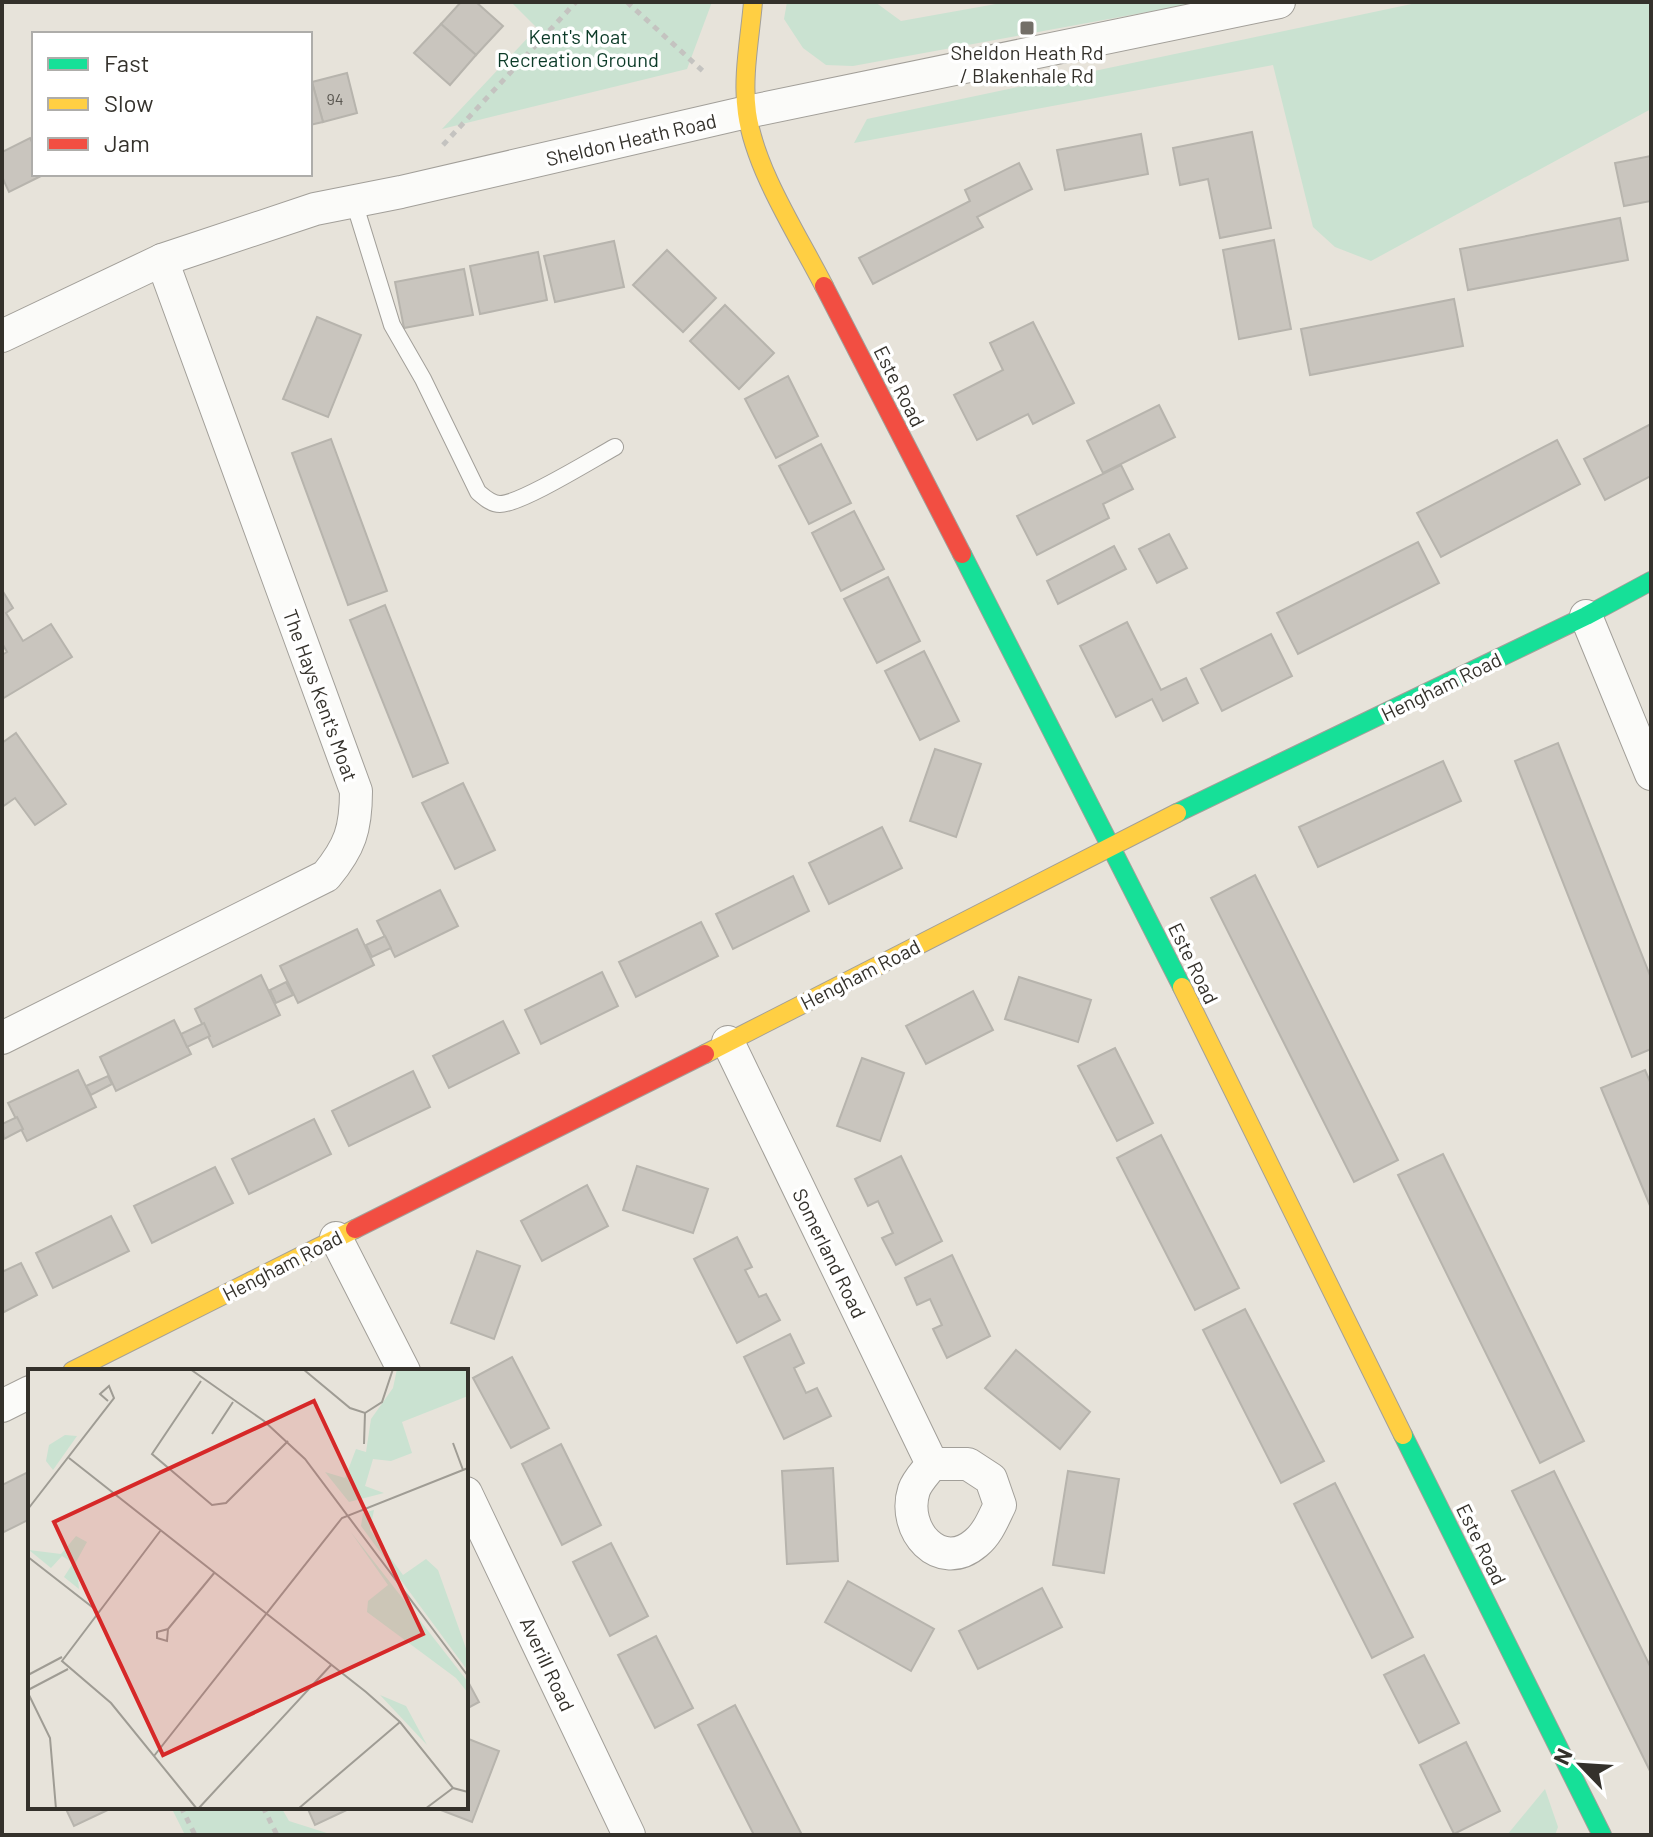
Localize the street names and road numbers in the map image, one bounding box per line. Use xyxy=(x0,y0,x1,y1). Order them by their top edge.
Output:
street label: Sheldon Heath Road xyxy=(543,108,719,170)
street label: Este Road xyxy=(869,342,931,430)
street label: The Hays Kent's Moat xyxy=(279,606,363,784)
street label: Hengham Road xyxy=(1377,647,1505,725)
street label: Este Road xyxy=(1164,918,1224,1008)
street label: Hengham Road xyxy=(796,934,924,1014)
street label: Somerland Road xyxy=(788,1184,872,1322)
street label: Hengham Road xyxy=(218,1225,346,1305)
street label: Este Road xyxy=(1452,1499,1512,1589)
street label: Averill Road xyxy=(516,1613,580,1715)

